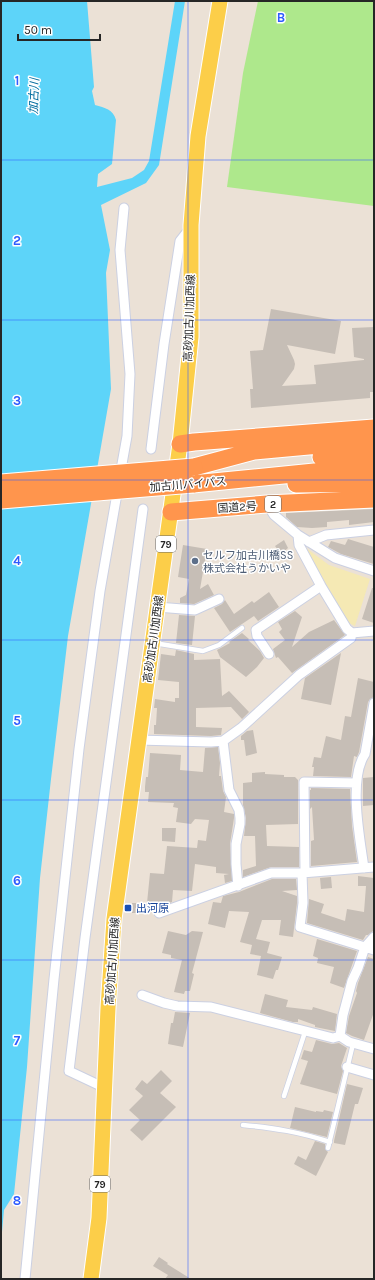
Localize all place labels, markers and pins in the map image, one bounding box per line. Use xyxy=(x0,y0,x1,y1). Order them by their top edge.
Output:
place label: セルフ加古川橋SS 株式会社うかいや xyxy=(203,549,293,575)
marker: セルフ加古川橋SS 株式会社うかいや xyxy=(190,556,200,566)
place label: 出河原 xyxy=(136,902,169,915)
marker: 出河原 xyxy=(123,903,133,913)

